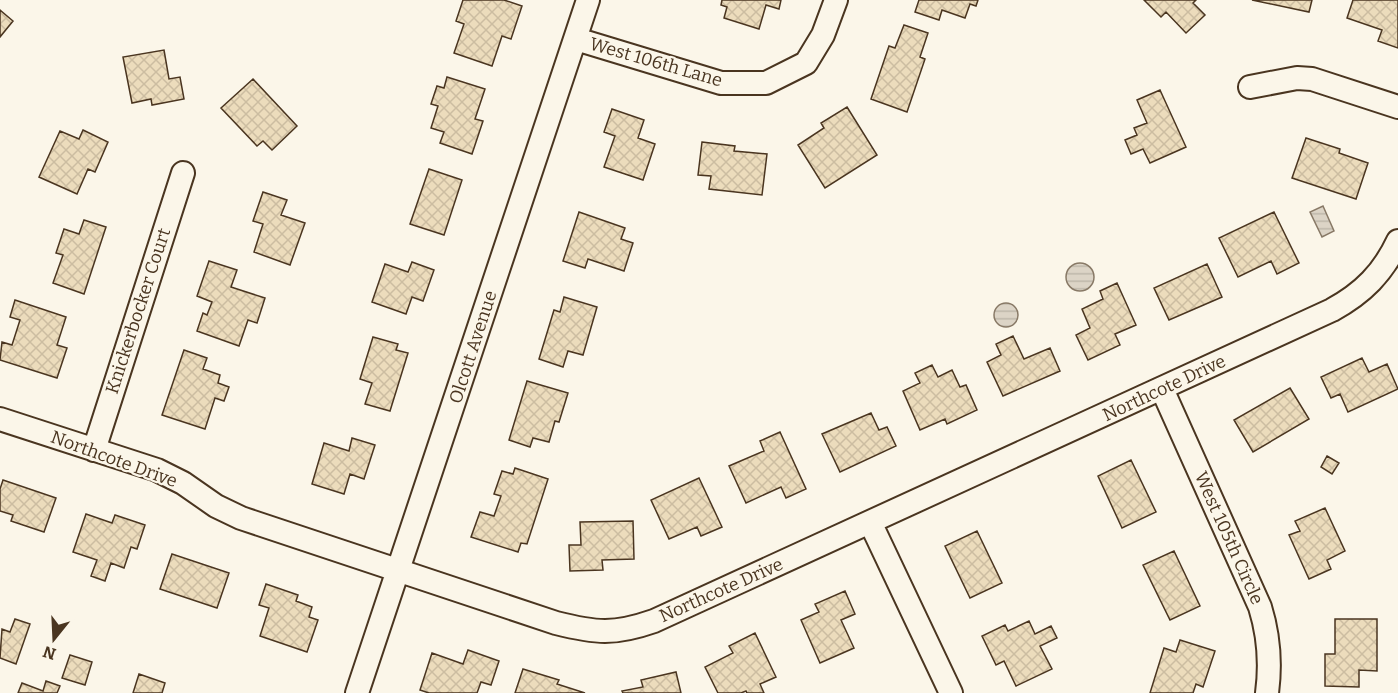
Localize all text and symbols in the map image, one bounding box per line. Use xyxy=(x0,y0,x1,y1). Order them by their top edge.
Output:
street label: West 106th Lane xyxy=(587,33,725,91)
street label: Knickerbocker Court xyxy=(101,225,175,397)
street label: Olcott Avenue xyxy=(444,288,502,406)
street label: Northcote Drive xyxy=(1099,350,1229,426)
street label: Northcote Drive xyxy=(48,426,180,492)
street label: West 105th Circle xyxy=(1190,468,1268,608)
street label: Northcote Drive xyxy=(656,553,786,627)
north arrow xyxy=(24,609,84,669)
text: N xyxy=(41,642,58,664)

